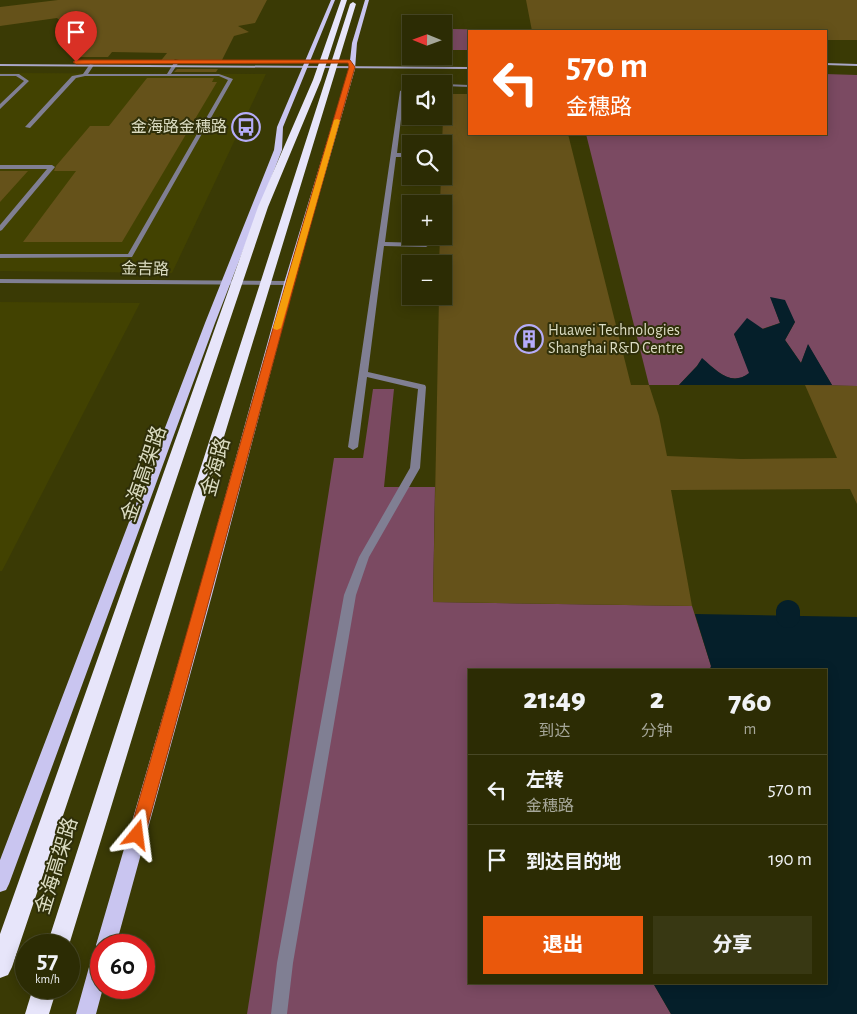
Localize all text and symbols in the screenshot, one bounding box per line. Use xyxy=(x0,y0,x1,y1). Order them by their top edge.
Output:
pin xyxy=(55,11,97,62)
north arrow xyxy=(402,15,452,65)
map controls xyxy=(402,15,452,305)
icon: arrive xyxy=(62,18,90,46)
text: 570 m xyxy=(566,49,648,84)
icon: left xyxy=(483,50,548,115)
button: sound xyxy=(402,75,452,125)
text: 金穗路 xyxy=(566,96,632,118)
bus stop icon: 金海路金穗路 xyxy=(231,112,261,142)
place label: 金海路金穗路 xyxy=(131,118,227,135)
button: search xyxy=(402,135,452,185)
button: + xyxy=(402,195,452,245)
button: − xyxy=(402,255,452,305)
street label: 金吉路 xyxy=(121,260,169,277)
place label: Huawei Technologies Shanghai R&D Centre xyxy=(548,322,683,356)
building icon: Huawei Technologies Shanghai R&D Centre xyxy=(514,324,544,354)
street label: 金海高架路 xyxy=(116,423,170,525)
street label: 金海路 xyxy=(198,435,233,499)
text: 21:49 xyxy=(523,684,586,714)
text: 2 xyxy=(650,684,664,714)
text: 760 xyxy=(728,687,772,717)
text: m xyxy=(744,721,756,737)
text: 到达 xyxy=(538,723,570,739)
text: 分钟 xyxy=(641,723,673,739)
text: 左转 xyxy=(526,771,564,790)
icon: left xyxy=(483,776,511,804)
text: 570 m xyxy=(768,780,812,799)
text: 金穗路 xyxy=(526,798,574,814)
position arrow xyxy=(110,808,162,860)
street label: 金海高架路 xyxy=(31,815,81,917)
icon: arrive xyxy=(483,846,511,874)
text: 190 m xyxy=(768,850,812,869)
text: 到达目的地 xyxy=(526,853,621,872)
button: 退出 xyxy=(483,916,643,974)
button: 分享 xyxy=(653,916,812,974)
speed limit sign: 60 xyxy=(90,934,155,999)
text: 57 xyxy=(37,948,58,973)
text: km/h xyxy=(35,973,60,985)

